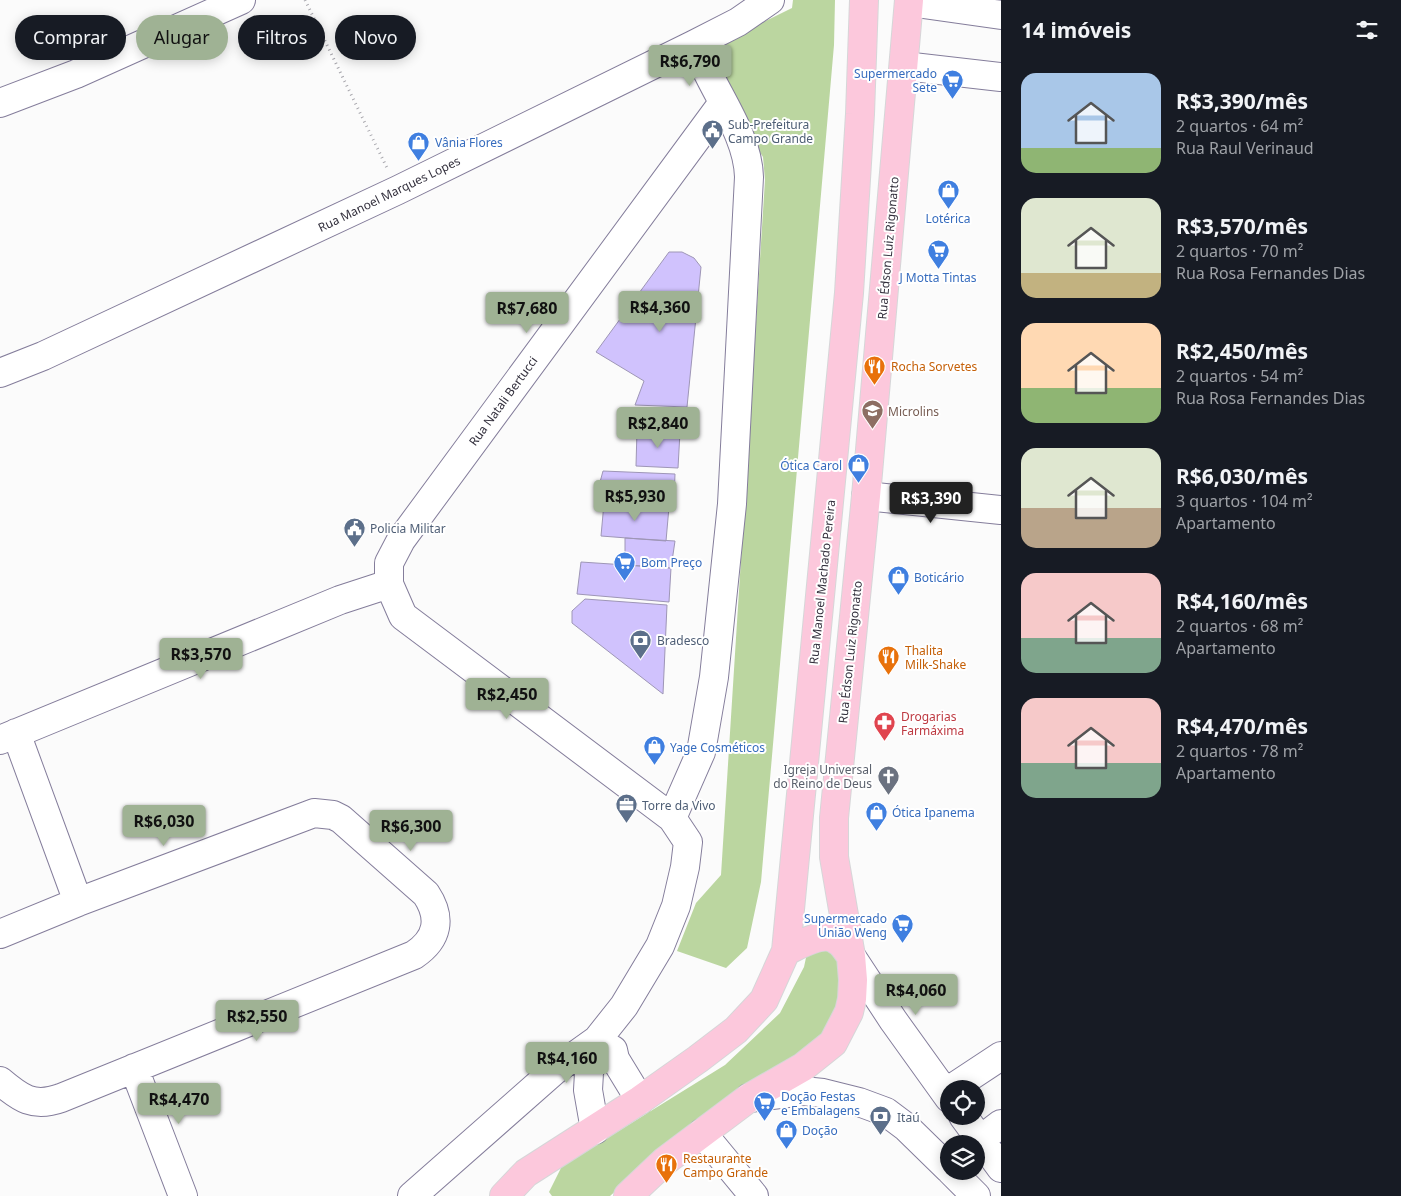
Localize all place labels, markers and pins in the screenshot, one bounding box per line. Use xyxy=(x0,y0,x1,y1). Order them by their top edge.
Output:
pin: R$6,790 xyxy=(644,44,736,87)
place label: Supermercado Sete xyxy=(854,65,937,96)
supermarket icon: Supermercado Sete xyxy=(941,68,965,99)
place label: Sub-Prefeitura Campo Grande xyxy=(728,116,813,147)
public building icon: Sub-Prefeitura Campo Grande xyxy=(700,119,724,150)
shop icon: Vânia Flores xyxy=(407,130,431,161)
place label: Vânia Flores xyxy=(435,134,503,151)
shop icon: Lotérica xyxy=(936,179,960,210)
place label: Lotérica xyxy=(925,210,971,227)
supermarket icon: J Motta Tintas xyxy=(926,238,950,269)
place label: J Motta Tintas xyxy=(898,269,977,286)
pin: R$4,360 xyxy=(614,290,706,333)
pin: R$7,680 xyxy=(481,292,573,334)
restaurant icon: Rocha Sorvetes xyxy=(863,354,887,385)
place label: Rocha Sorvetes xyxy=(891,358,978,375)
school or university icon: Microlins xyxy=(860,399,884,430)
place label: Microlins xyxy=(888,403,939,420)
pin: R$2,840 xyxy=(612,406,704,449)
shop icon: Ótica Carol xyxy=(846,453,870,484)
place label: Ótica Carol xyxy=(780,457,842,474)
pin: R$5,930 xyxy=(589,480,681,522)
pin: R$3,390 xyxy=(885,482,977,524)
public building icon: Policia Militar xyxy=(342,516,366,547)
place label: Policia Militar xyxy=(370,520,446,537)
supermarket icon: Bom Preço xyxy=(613,550,637,581)
place label: Bom Preço xyxy=(641,554,702,571)
shop icon: Boticário xyxy=(886,565,910,596)
place label: Boticário xyxy=(914,569,964,586)
bank icon: Bradesco xyxy=(629,628,653,659)
place label: Bradesco xyxy=(657,632,709,649)
pin: R$3,570 xyxy=(155,638,247,680)
place label: Thalita Milk-Shake xyxy=(905,642,966,673)
restaurant icon: Thalita Milk-Shake xyxy=(877,645,901,676)
pin: R$2,450 xyxy=(461,678,553,720)
place label: Drogarias Farmáxima xyxy=(901,708,964,739)
pharmacy icon: Drogarias Farmáxima xyxy=(873,711,897,742)
shop icon: Yage Cosméticos xyxy=(642,735,666,766)
place label: Yage Cosméticos xyxy=(670,739,765,756)
place label: Igreja Universal do Reino de Deus xyxy=(773,761,872,792)
church icon: Igreja Universal do Reino de Deus xyxy=(876,764,900,795)
office icon: Torre da Vivo xyxy=(614,793,638,824)
place label: Torre da Vivo xyxy=(642,797,716,814)
shop icon: Ótica Ipanema xyxy=(864,800,888,831)
pin: R$6,030 xyxy=(118,804,210,847)
place label: Ótica Ipanema xyxy=(892,804,975,821)
pin: R$6,300 xyxy=(365,810,457,852)
place label: Supermercado União Weng xyxy=(804,910,887,941)
supermarket icon: Supermercado União Weng xyxy=(891,913,915,944)
pin: R$4,060 xyxy=(870,974,962,1016)
pin: R$2,550 xyxy=(211,1000,303,1042)
pin: R$4,160 xyxy=(521,1042,613,1084)
pin: R$4,470 xyxy=(133,1082,225,1125)
place label: Doção Festas e Embalagens xyxy=(781,1088,860,1119)
supermarket icon: Doção Festas e Embalagens xyxy=(753,1091,777,1122)
bank icon: Itaú xyxy=(869,1105,893,1136)
place label: Itaú xyxy=(897,1109,920,1126)
shop icon: Doção xyxy=(774,1118,798,1149)
place label: Doção xyxy=(802,1122,838,1139)
place label: Restaurante Campo Grande xyxy=(683,1150,768,1181)
restaurant icon: Restaurante Campo Grande xyxy=(655,1153,679,1184)

